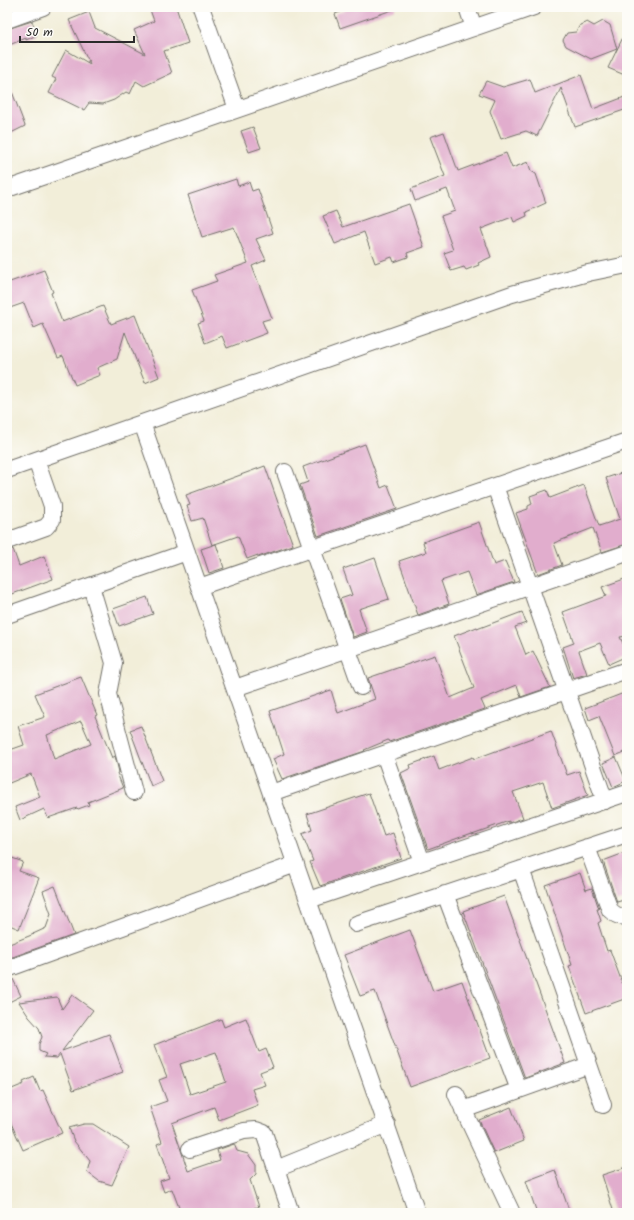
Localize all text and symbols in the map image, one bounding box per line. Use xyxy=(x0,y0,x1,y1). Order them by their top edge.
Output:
scale bar xyxy=(20,18,134,44)
text: 50 m xyxy=(26,23,53,42)

